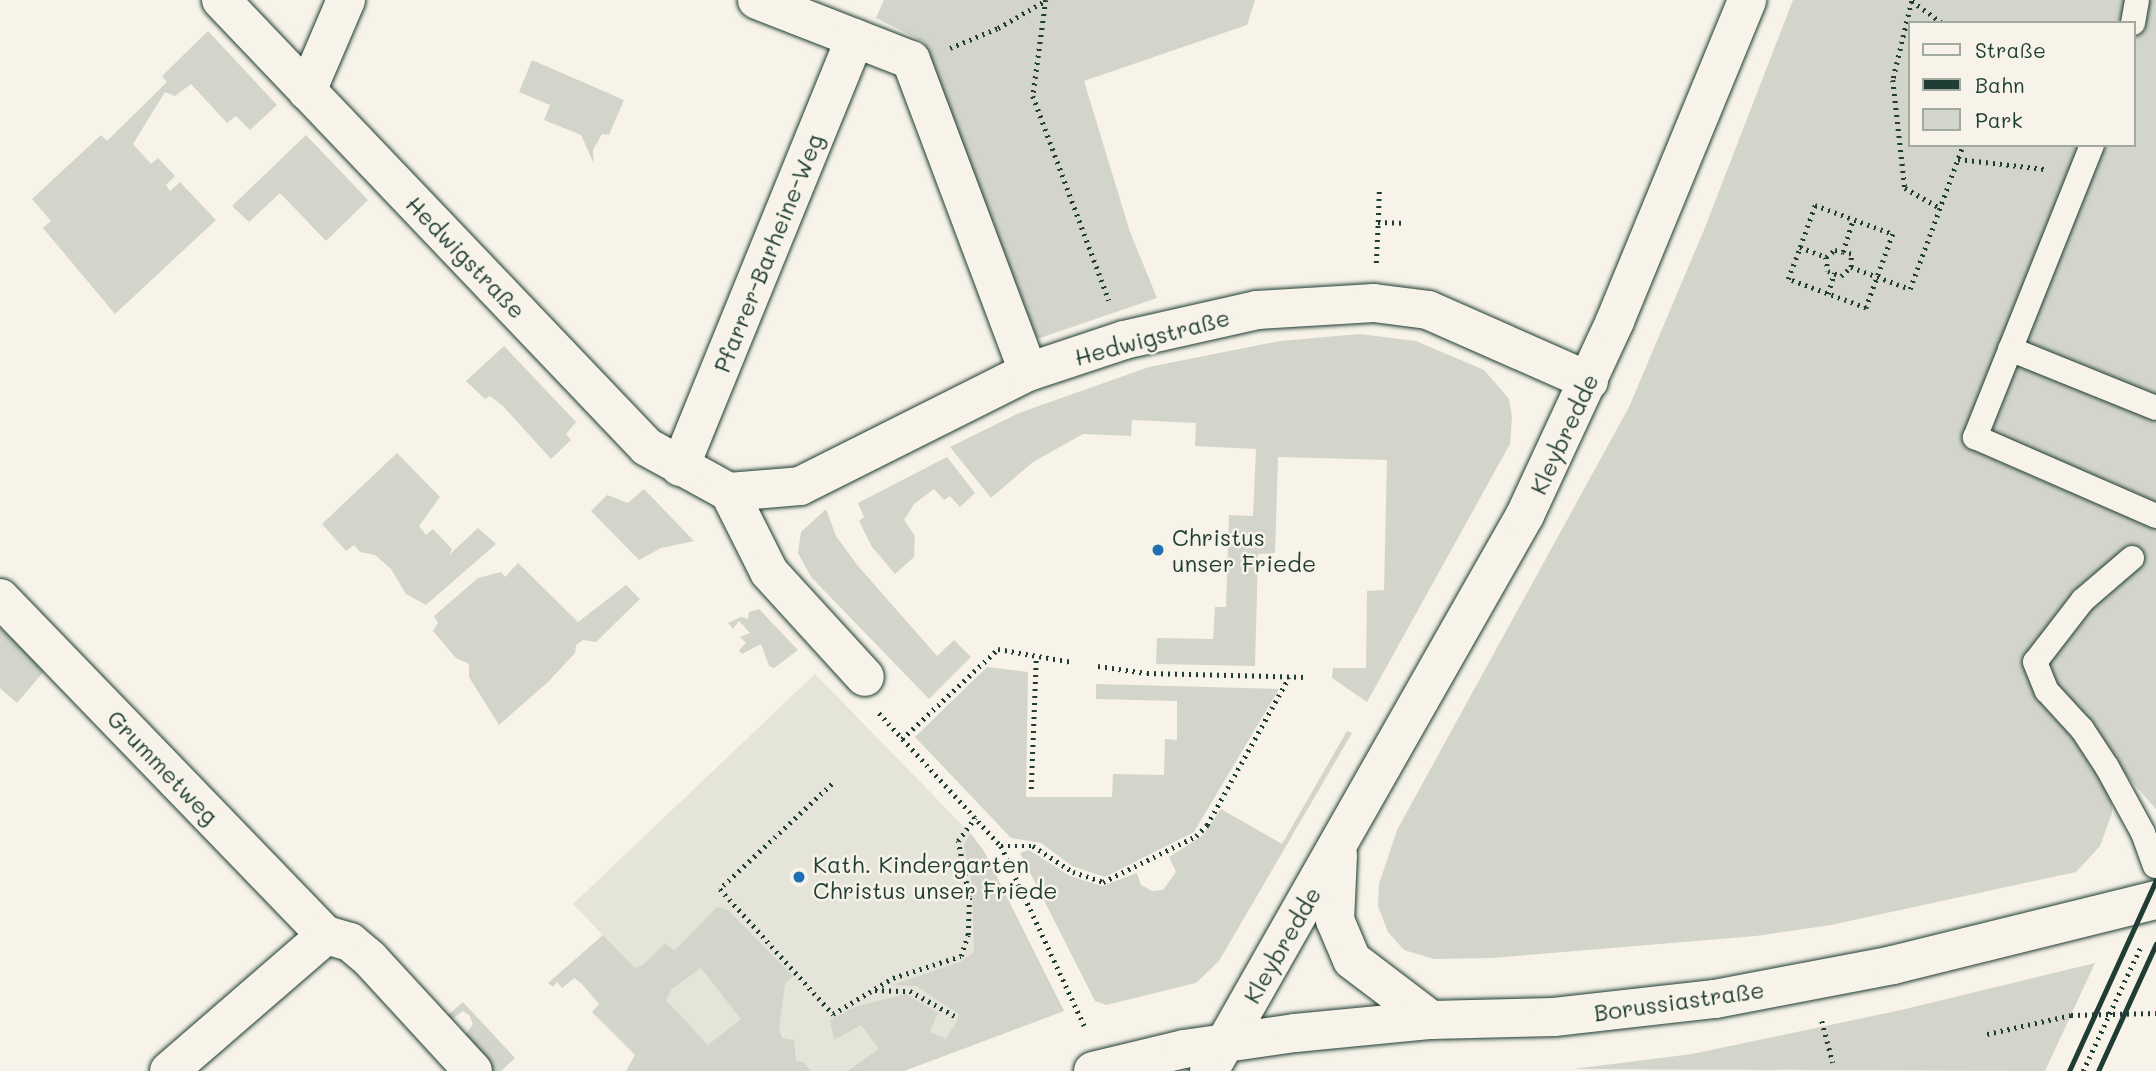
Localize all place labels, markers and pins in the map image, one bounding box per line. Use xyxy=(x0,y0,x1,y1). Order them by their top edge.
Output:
place label: Christus unser Friede xyxy=(1172,523,1316,577)
marker: Christus unser Friede xyxy=(1150,542,1166,558)
place label: Kath. Kindergarten Christus unser Friede xyxy=(813,850,1058,904)
marker: Kath. Kindergarten Christus unser Friede xyxy=(791,869,807,885)

